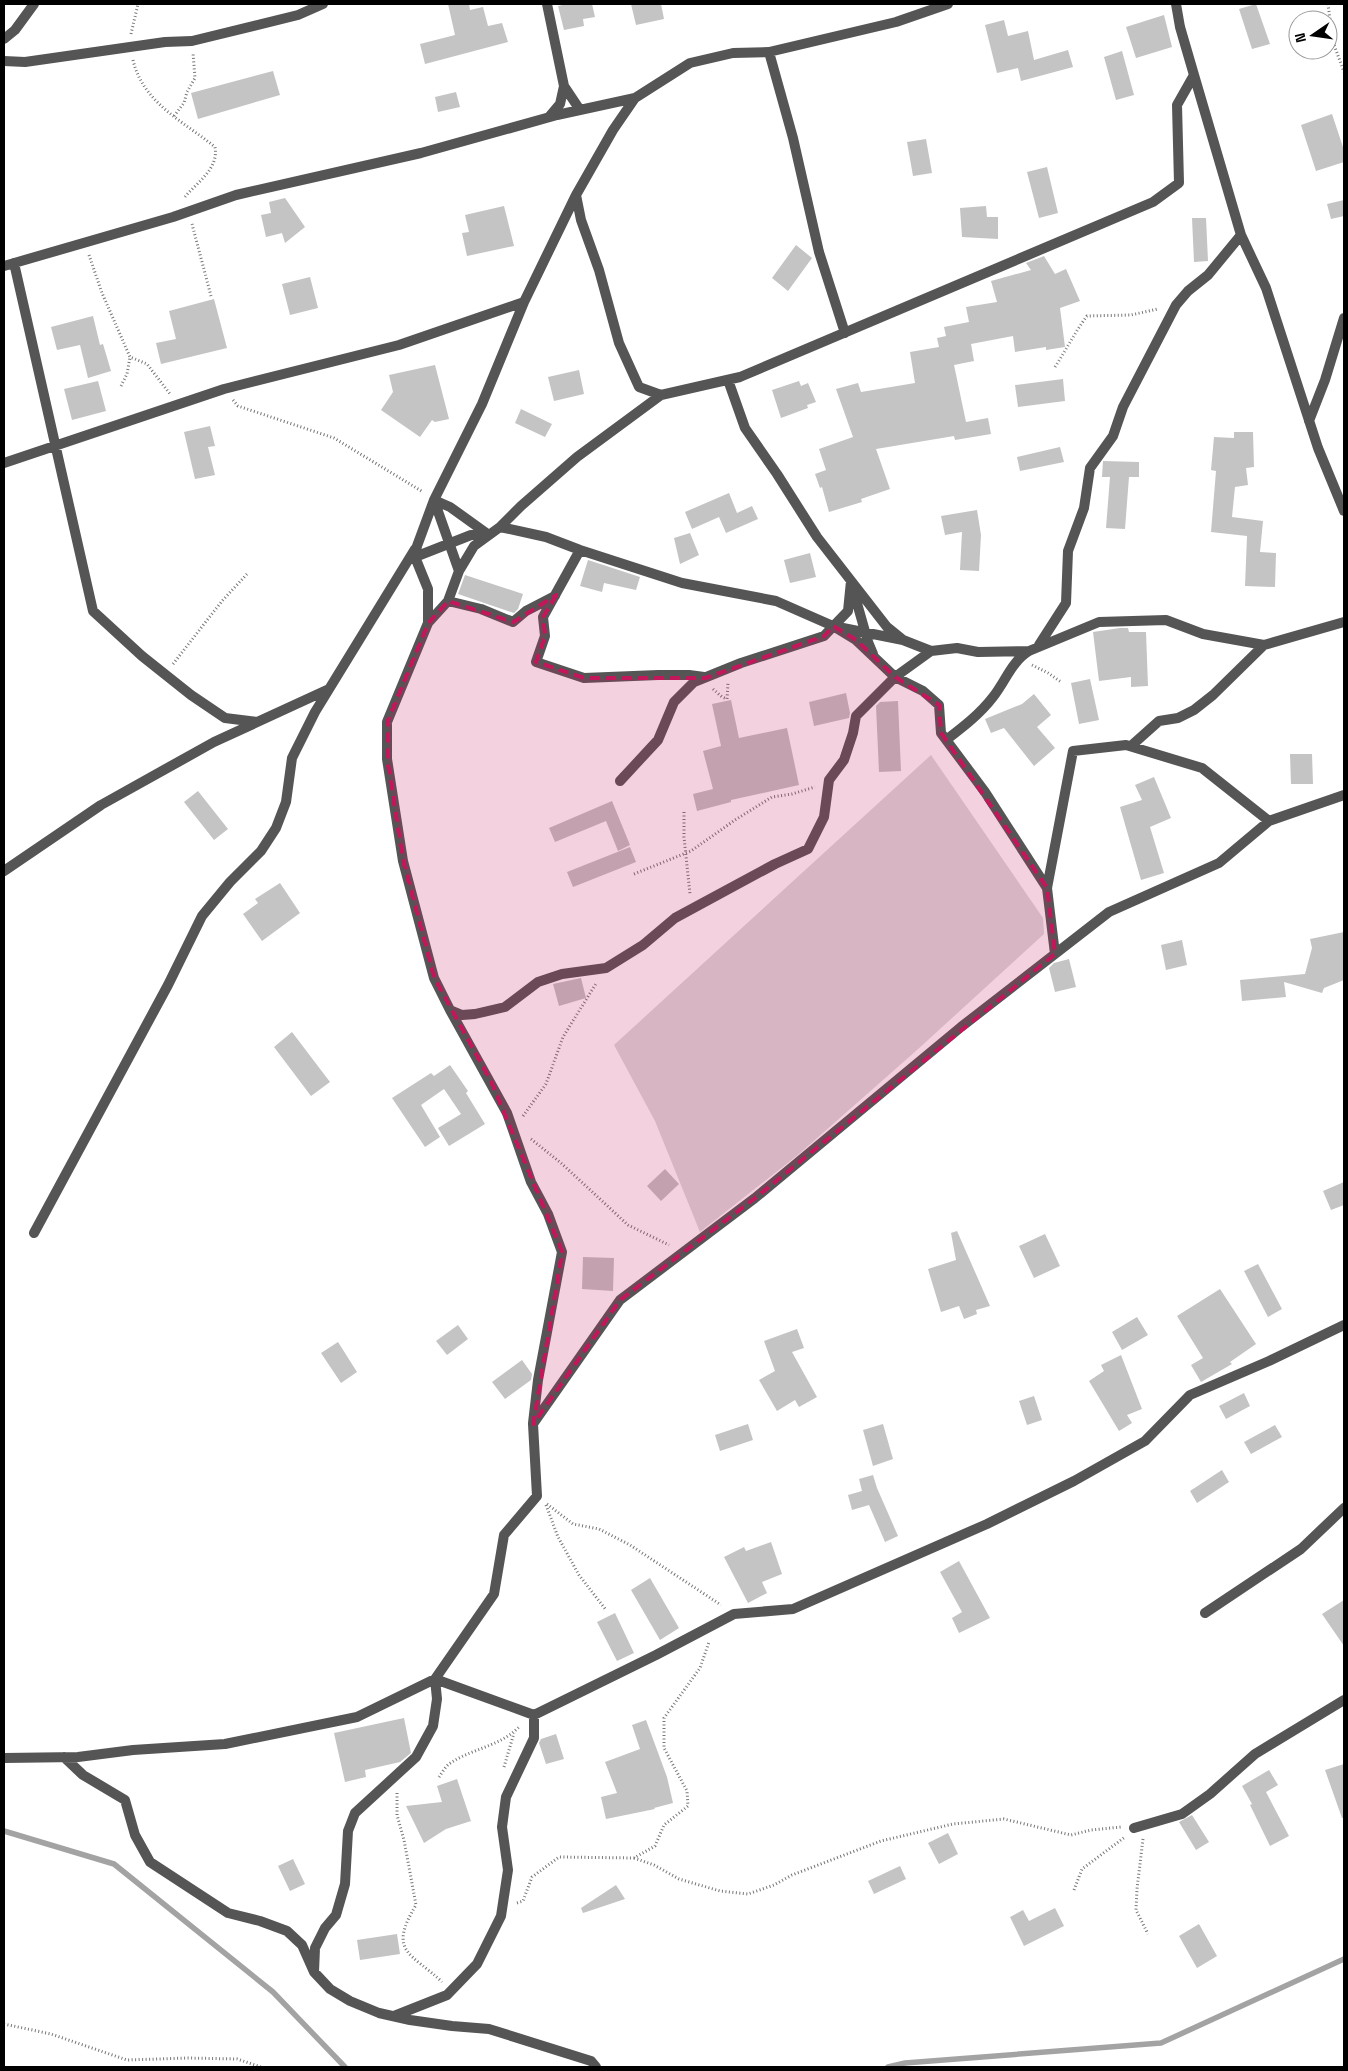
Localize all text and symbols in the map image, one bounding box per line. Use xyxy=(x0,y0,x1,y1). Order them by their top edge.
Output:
north arrow xyxy=(1288,10,1338,60)
text: N xyxy=(1291,31,1310,45)

